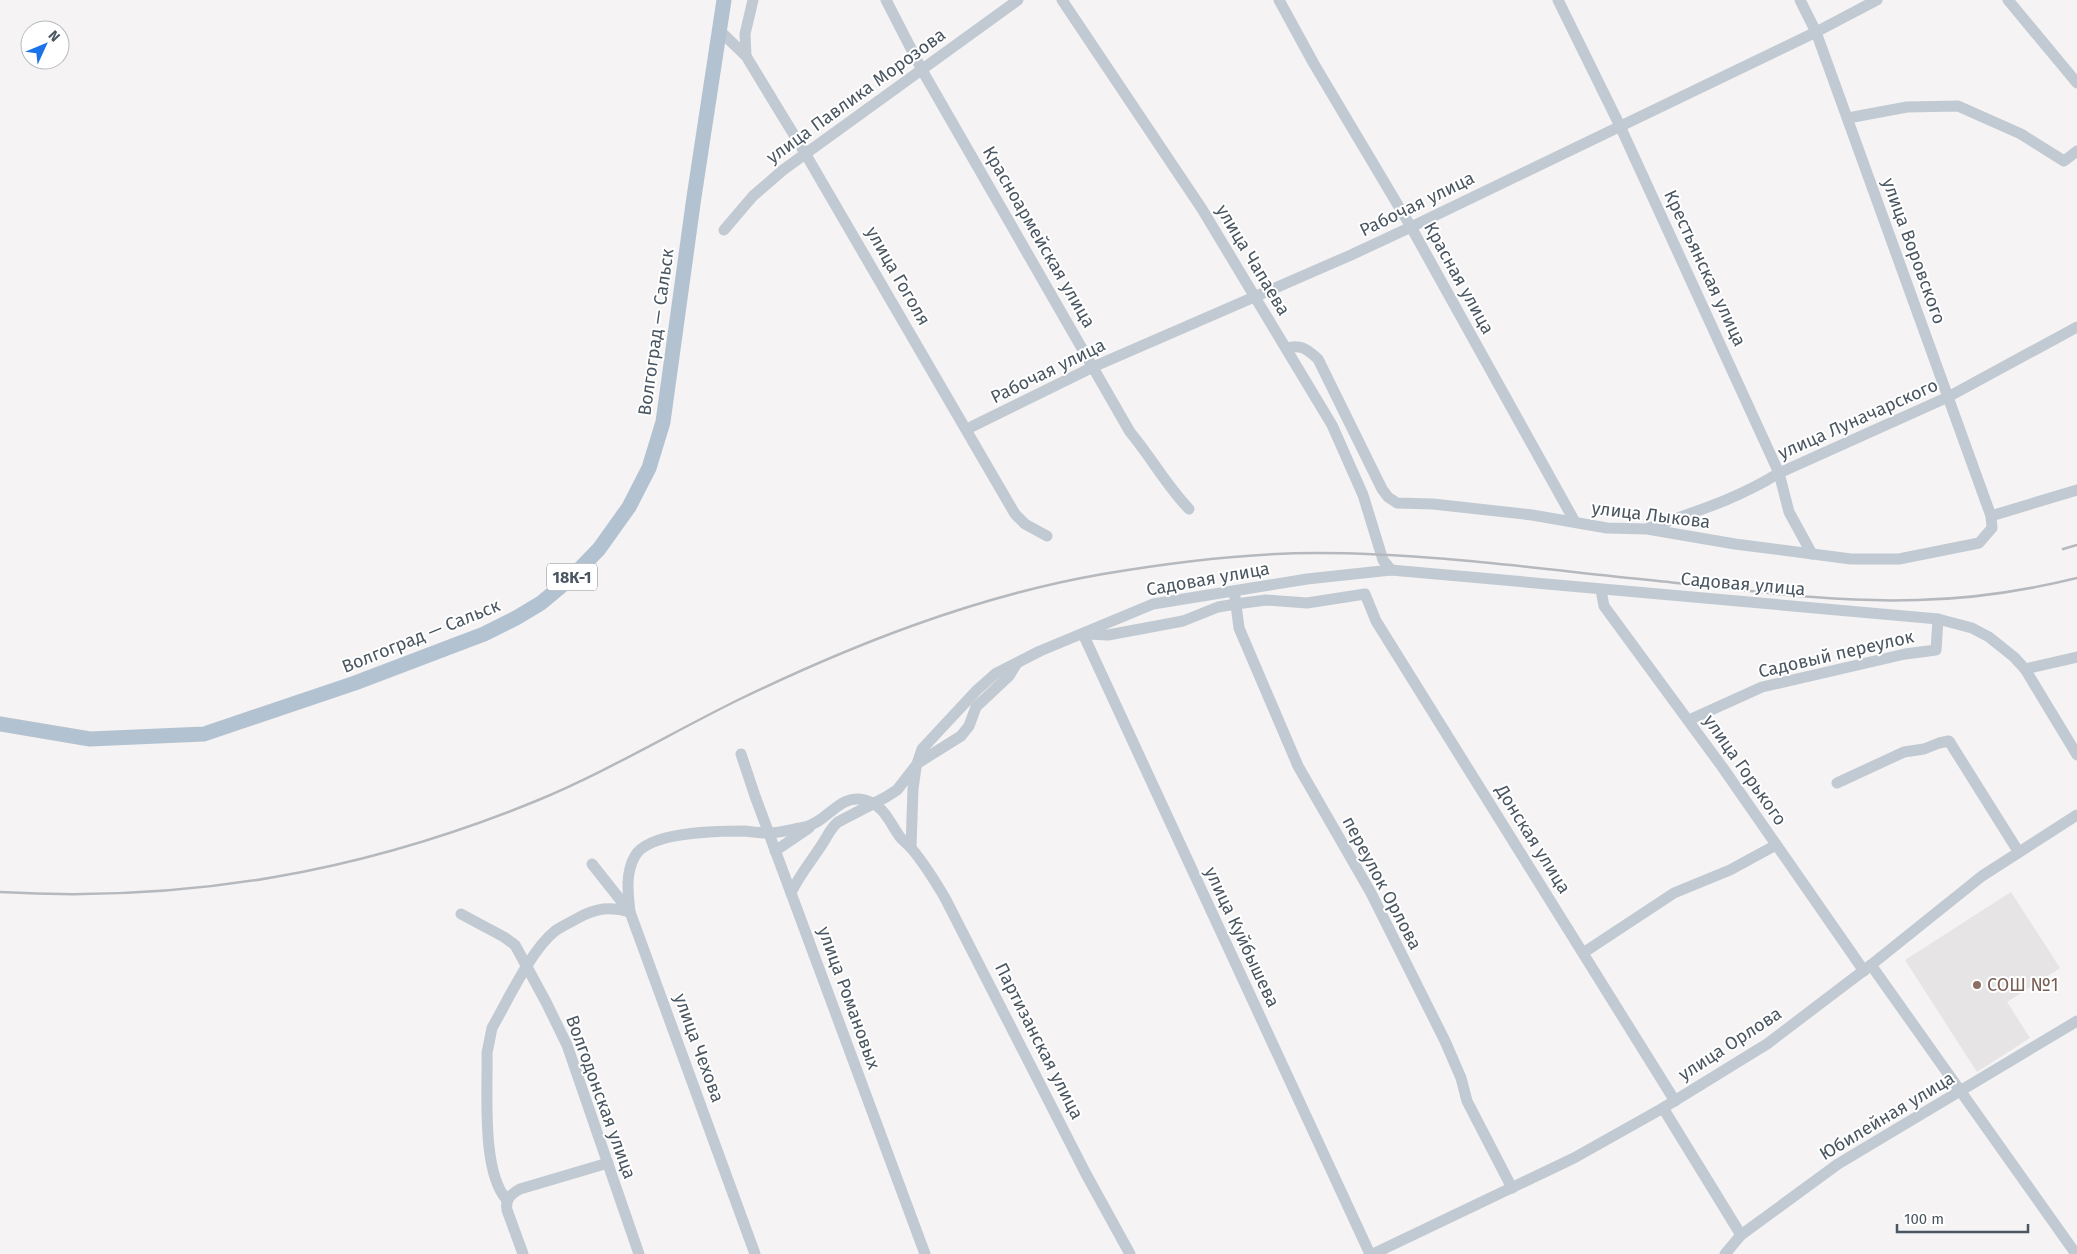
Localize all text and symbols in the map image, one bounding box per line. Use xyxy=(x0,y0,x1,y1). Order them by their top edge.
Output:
north arrow xyxy=(20,20,70,70)
street label: улица Павлика Морозова xyxy=(762,24,950,168)
text: N xyxy=(45,27,63,46)
street label: Красноармейская улица xyxy=(978,142,1100,332)
street label: Рабочая улица xyxy=(1356,167,1478,241)
street label: улица Воровского xyxy=(1877,175,1951,327)
street label: Крестьянская улица xyxy=(1659,186,1751,350)
street label: улица Чапаева xyxy=(1211,200,1295,320)
street label: Красная улица xyxy=(1419,218,1499,338)
street label: улица Гоголя xyxy=(861,223,935,329)
street label: Волгоград — Сальск xyxy=(633,246,679,417)
street label: Рабочая улица xyxy=(987,334,1109,408)
street label: улица Луначарского xyxy=(1775,374,1941,464)
street label: улица Лыкова xyxy=(1590,497,1712,533)
street label: Садовая улица xyxy=(1145,557,1271,601)
road number: 18К-1 xyxy=(547,564,597,590)
street label: Садовая улица xyxy=(1680,568,1806,600)
street label: Волгоград — Сальск xyxy=(339,594,504,678)
street label: Садовый переулок xyxy=(1756,625,1917,683)
street label: улица Горького xyxy=(1699,710,1791,830)
street label: Донская улица xyxy=(1490,780,1575,898)
street label: переулок Орлова xyxy=(1338,812,1426,954)
street label: улица Куйбышева xyxy=(1200,863,1284,1011)
street label: улица Романовых xyxy=(813,924,885,1073)
street label: Партизанская улица xyxy=(990,959,1088,1123)
place label: СОШ №1 xyxy=(1987,974,2059,996)
marker: СОШ №1 xyxy=(1971,979,1983,991)
street label: улица Чехова xyxy=(669,990,729,1106)
street label: улица Орлова xyxy=(1674,1002,1786,1086)
street label: Волгодонская улица xyxy=(561,1012,641,1182)
street label: Юбилейная улица xyxy=(1815,1067,1959,1165)
scale bar xyxy=(1897,1202,2028,1234)
text: 100 m xyxy=(1904,1210,1944,1228)

